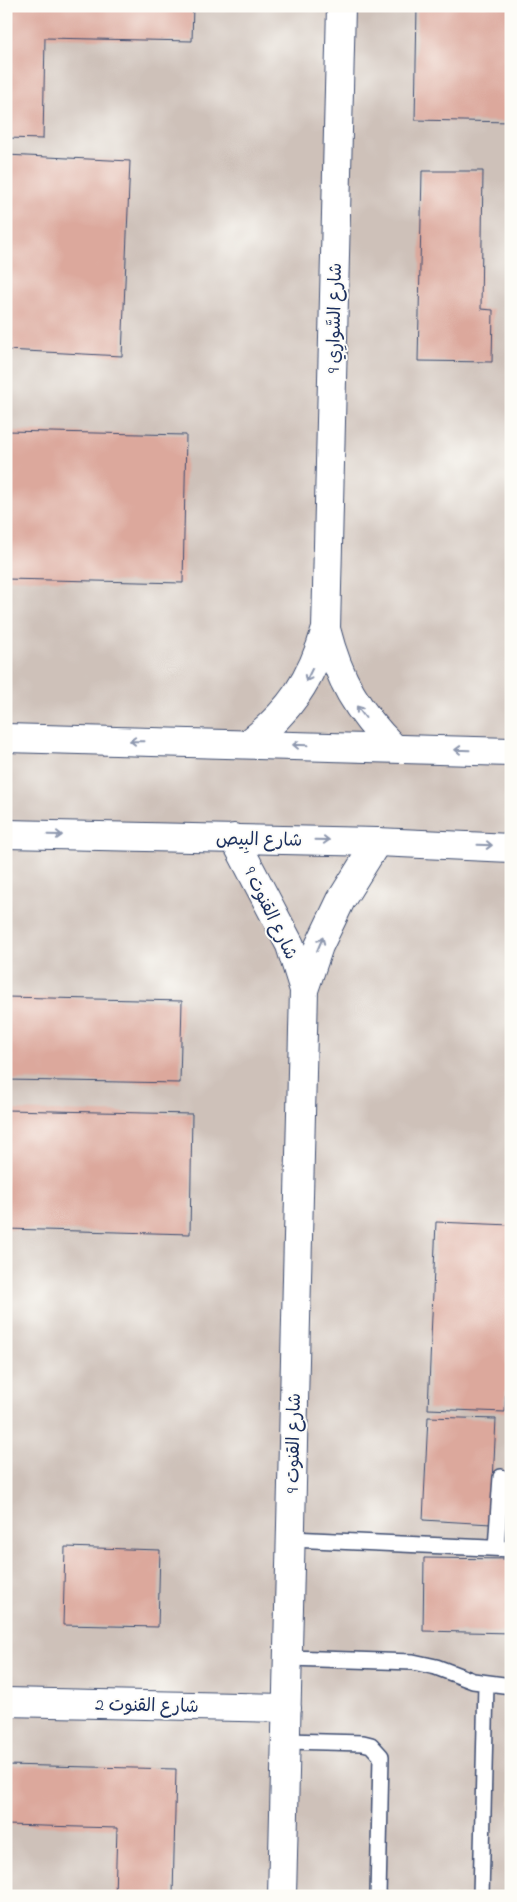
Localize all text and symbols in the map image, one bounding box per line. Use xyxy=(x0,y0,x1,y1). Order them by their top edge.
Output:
street label: شارع السَّوارِي 9 xyxy=(322,263,350,374)
one-way arrow xyxy=(304,667,313,682)
one-way arrow xyxy=(356,705,366,719)
one-way arrow xyxy=(129,736,146,746)
one-way arrow xyxy=(292,740,308,750)
one-way arrow xyxy=(454,746,470,755)
street label: شارع البِيص xyxy=(216,827,302,855)
one-way arrow xyxy=(46,830,63,840)
one-way arrow xyxy=(314,836,330,845)
one-way arrow xyxy=(477,841,493,850)
street label: شارع القنوت 9 xyxy=(236,863,303,965)
one-way arrow xyxy=(316,937,326,952)
street label: شارع القنوت 9 xyxy=(281,1393,309,1493)
street label: شارع القنوت 2 xyxy=(95,1693,199,1721)

